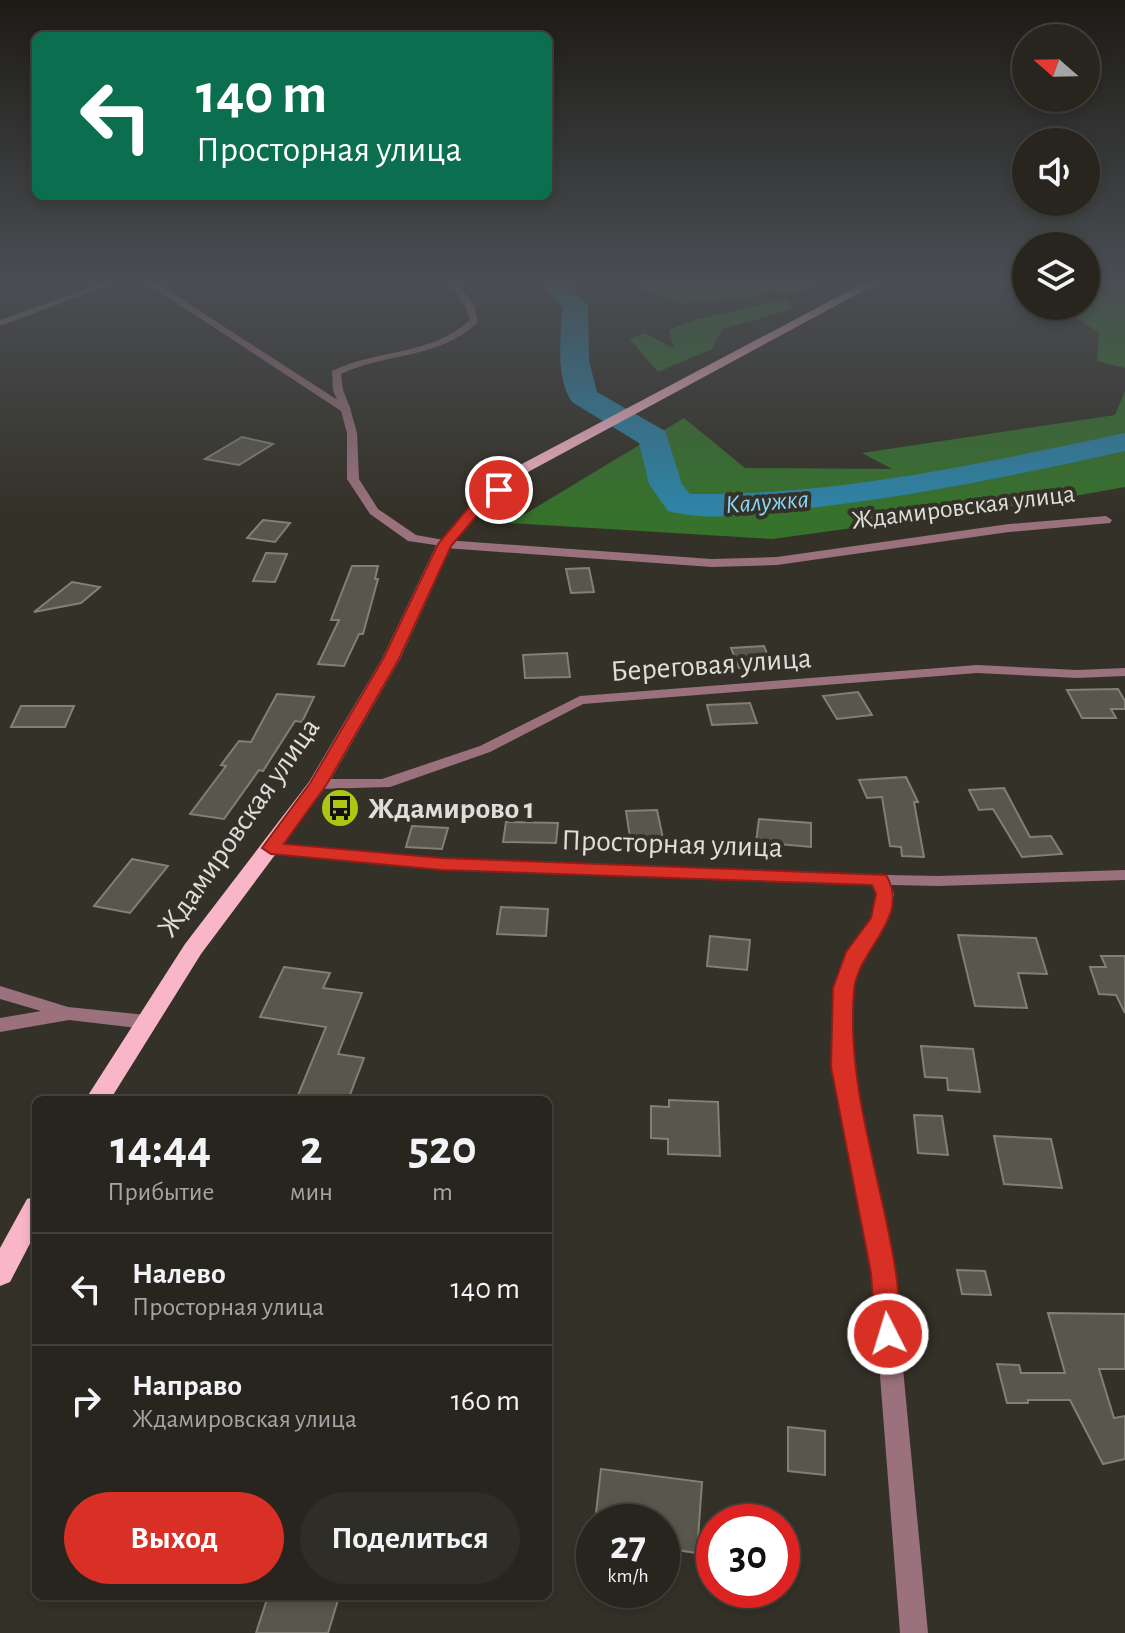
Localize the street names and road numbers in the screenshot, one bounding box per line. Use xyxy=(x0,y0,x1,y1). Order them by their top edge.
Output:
street label: Ждамировская улица xyxy=(850,480,1076,534)
street label: Береговая улица xyxy=(609,643,813,687)
street label: Ждамировская улица xyxy=(152,713,326,943)
street label: Просторная улица xyxy=(561,825,783,863)

